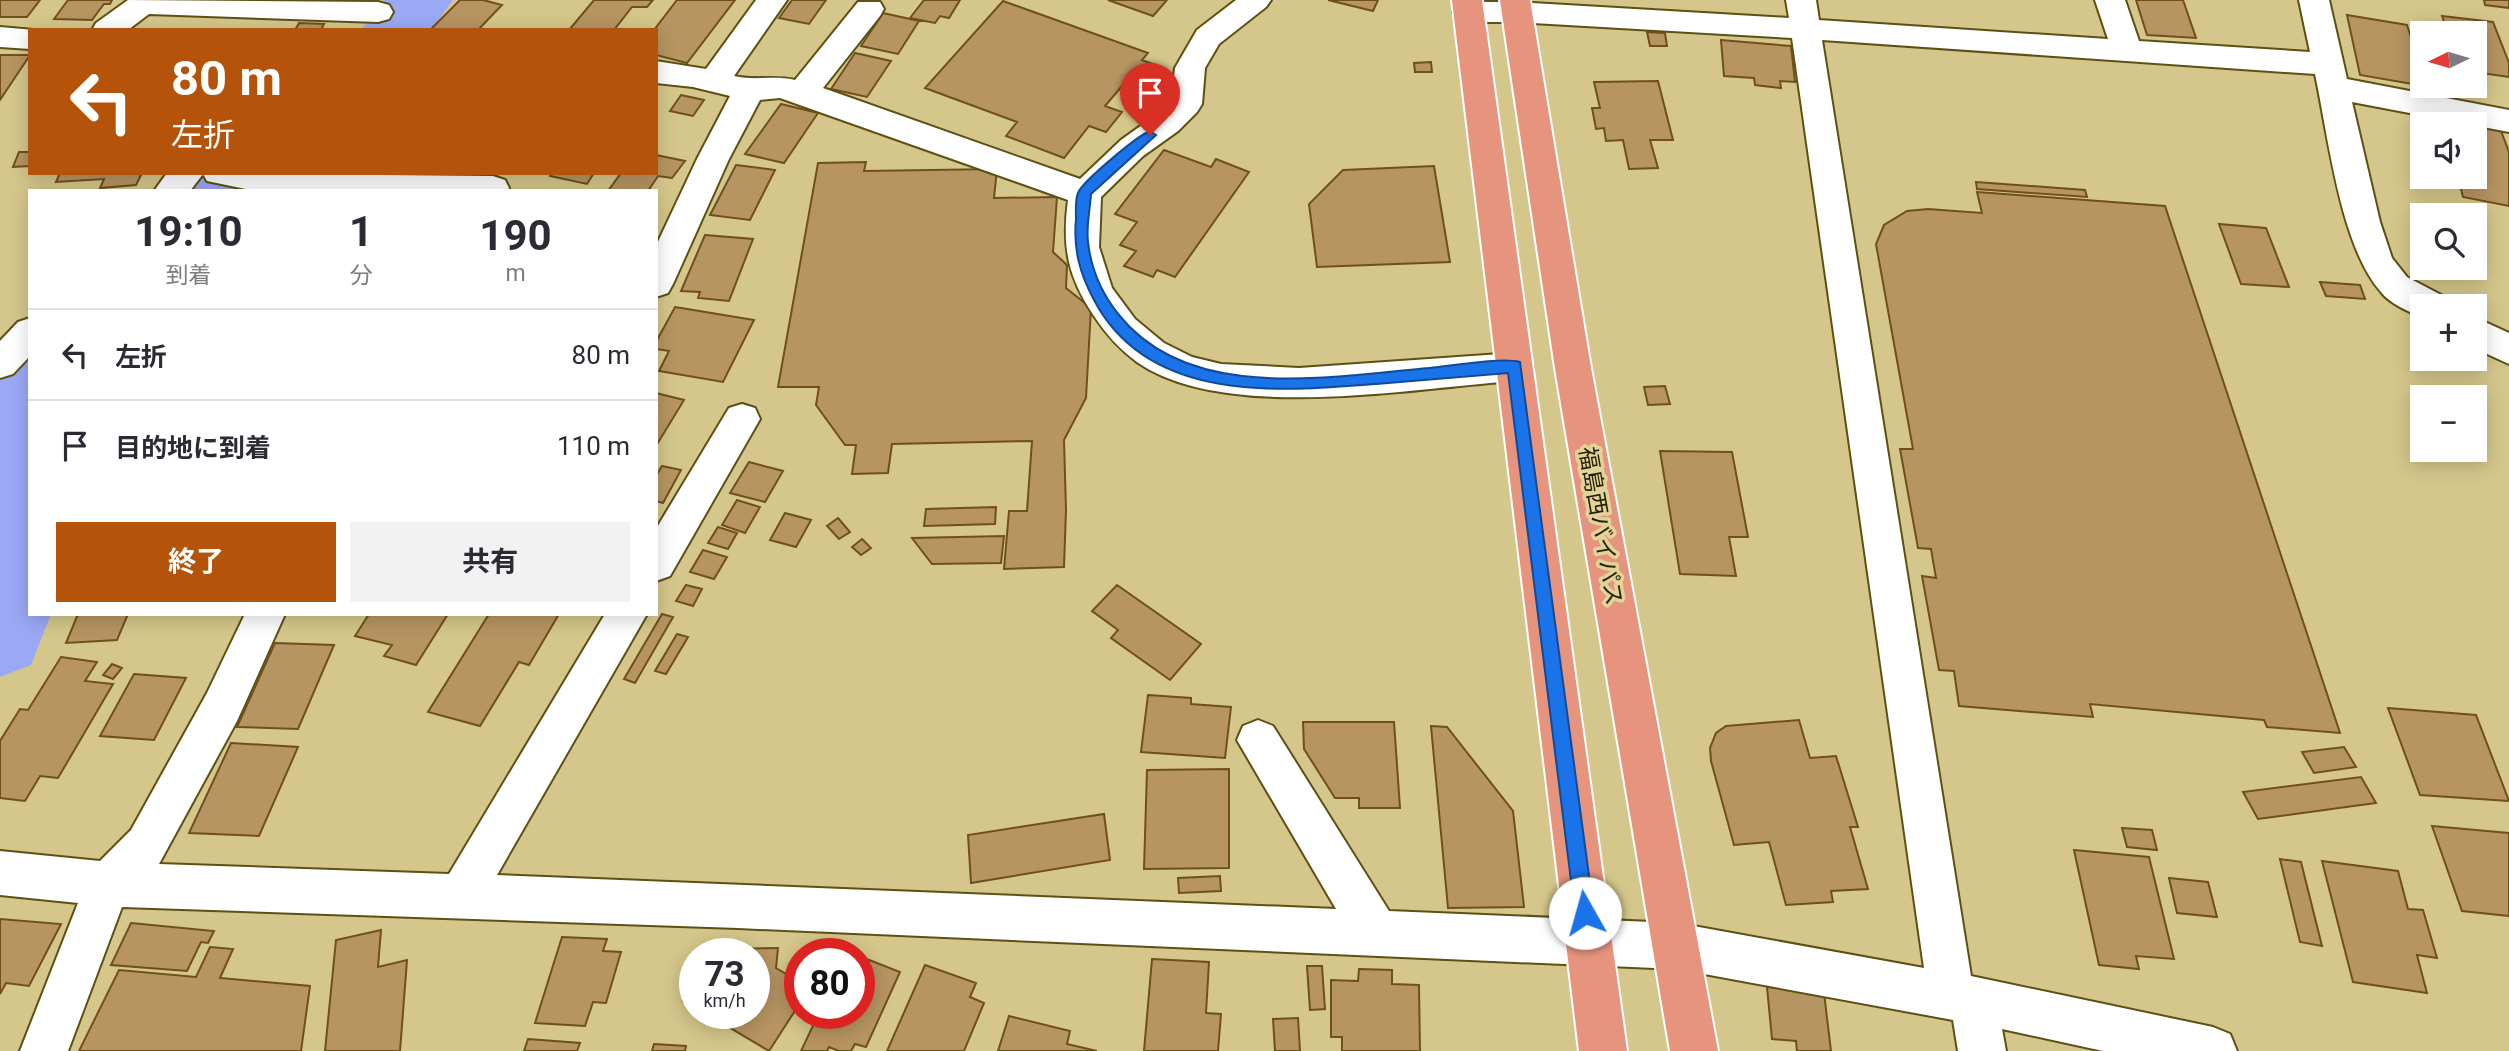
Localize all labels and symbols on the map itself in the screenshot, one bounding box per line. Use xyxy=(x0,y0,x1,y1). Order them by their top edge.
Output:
north arrow xyxy=(2410,21,2487,98)
pin xyxy=(1120,63,1180,135)
street label: 福島西バイパス xyxy=(1573,445,1628,607)
position arrow xyxy=(1548,876,1622,950)
speed limit sign: 80 xyxy=(784,938,875,1029)

